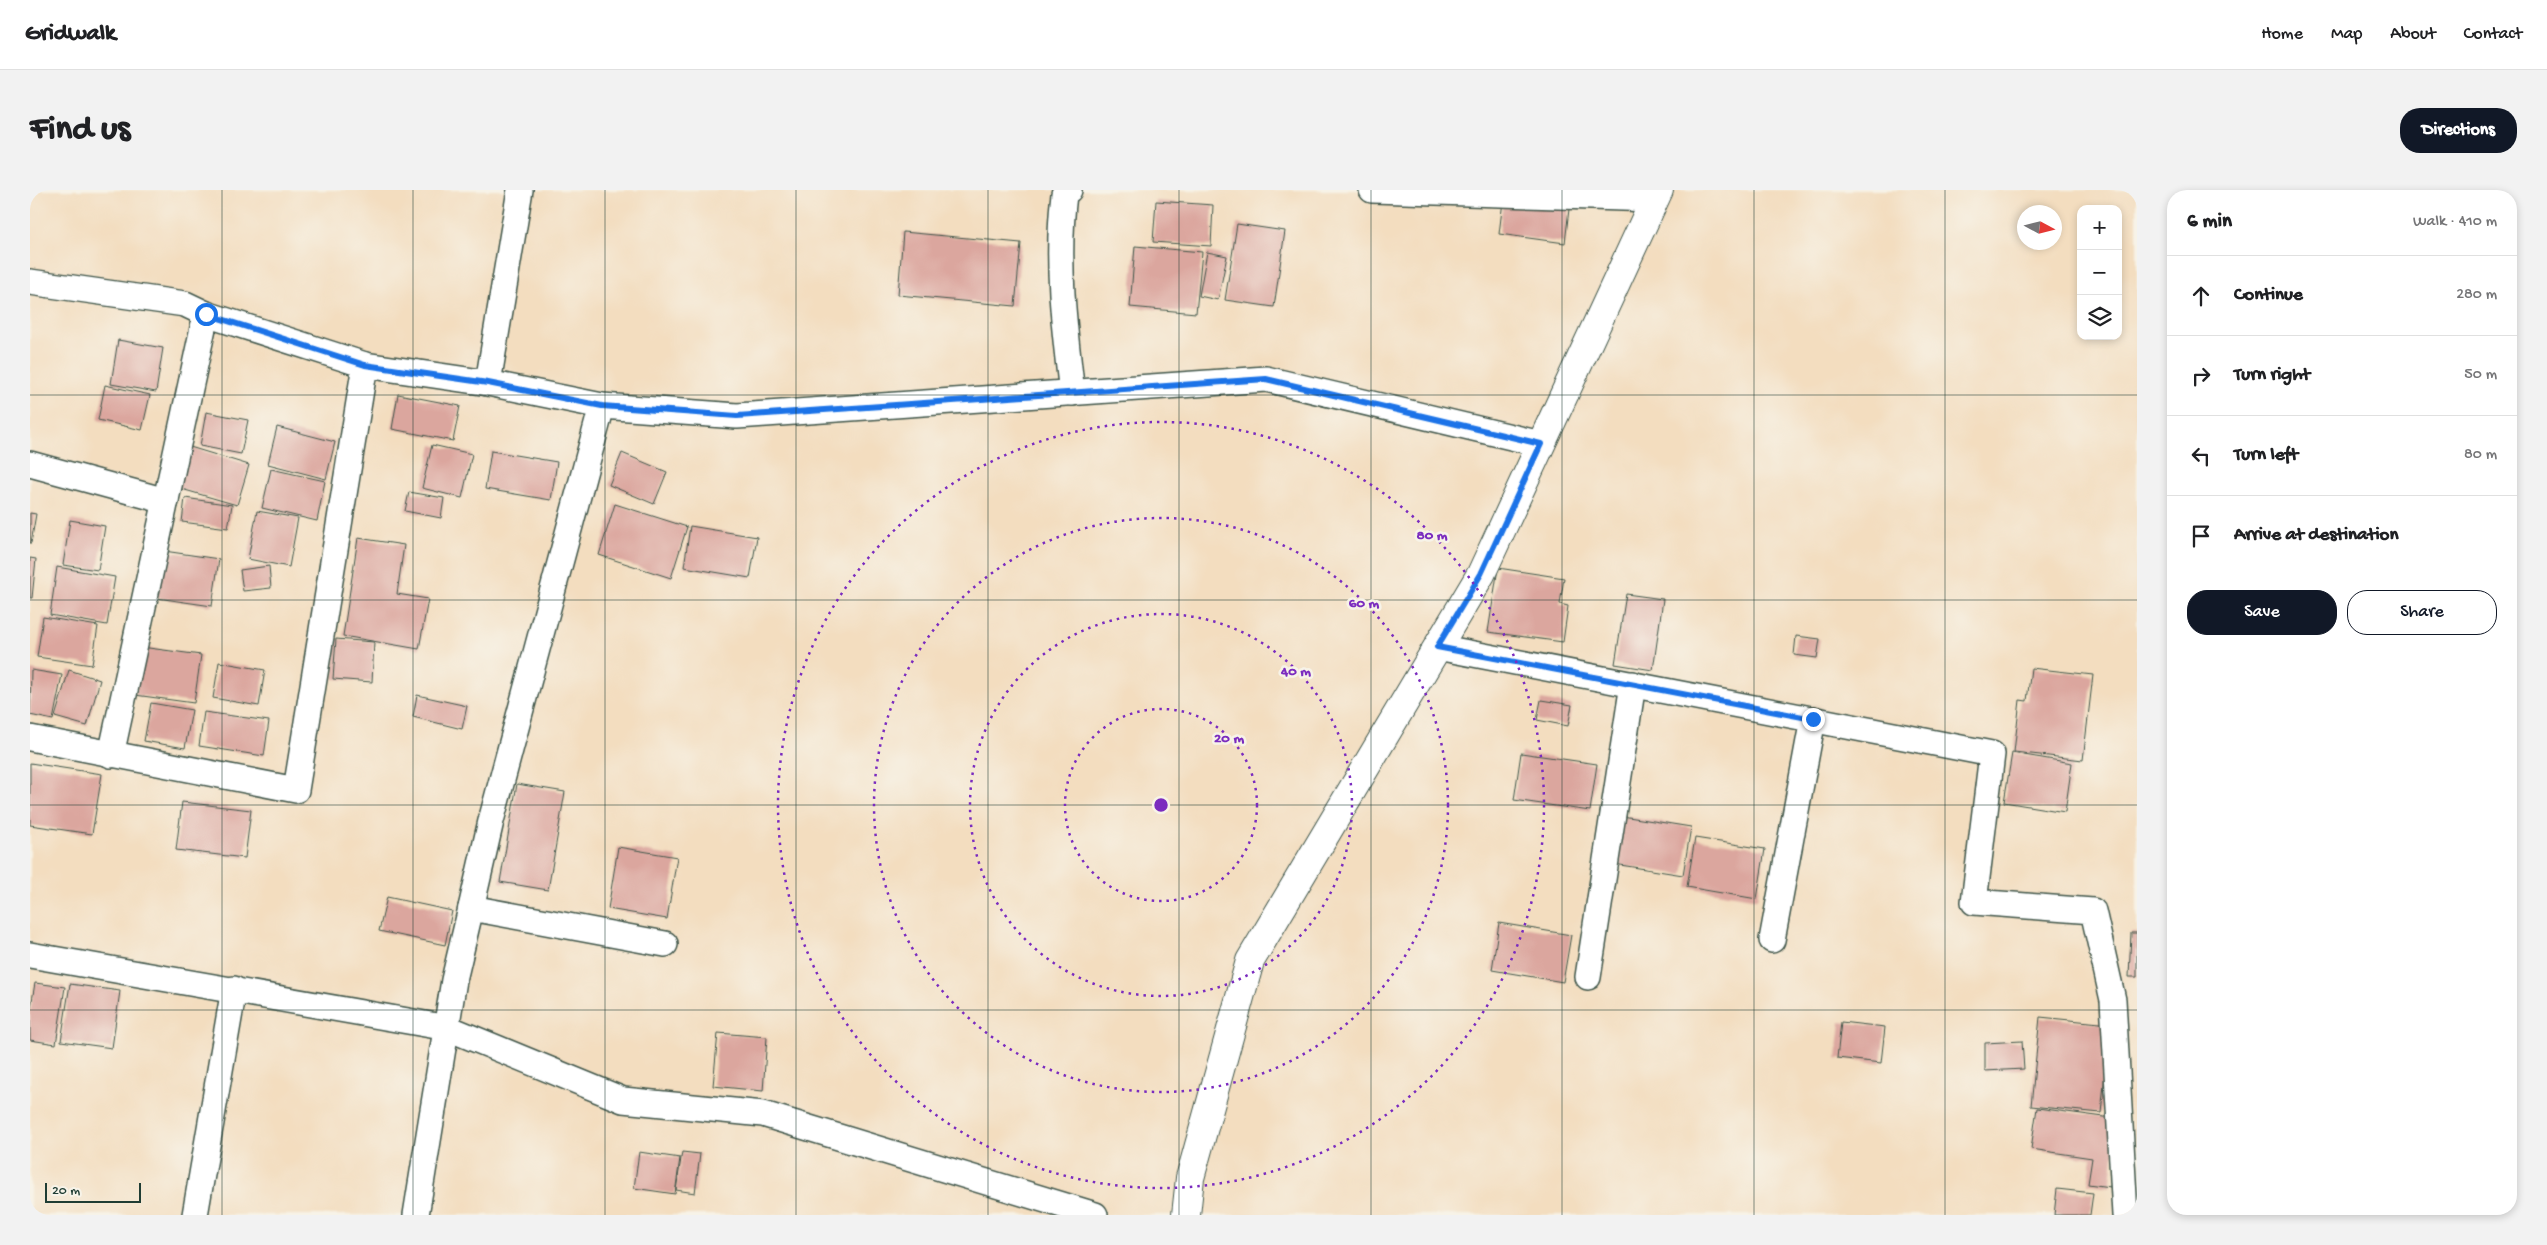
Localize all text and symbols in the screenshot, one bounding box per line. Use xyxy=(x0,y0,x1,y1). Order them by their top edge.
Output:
text: Gridwalk xyxy=(25,20,116,49)
text: Home xyxy=(2261,24,2303,45)
text: Map xyxy=(2331,24,2362,45)
text: About xyxy=(2390,24,2436,45)
text: Contact xyxy=(2464,24,2522,45)
button: Directions xyxy=(2400,108,2517,153)
text: Find us xyxy=(30,110,130,151)
north arrow xyxy=(2017,205,2062,250)
map controls xyxy=(2077,205,2122,340)
button: + xyxy=(2077,205,2122,250)
text: 6 min xyxy=(2187,210,2232,235)
text: Walk · 410 m xyxy=(2413,213,2497,232)
button: − xyxy=(2077,250,2122,295)
icon: ahead xyxy=(2187,282,2215,310)
text: Continue xyxy=(2234,284,2303,307)
text: 280 m xyxy=(2456,286,2497,305)
button: layers xyxy=(2077,295,2122,340)
route start xyxy=(195,303,218,326)
icon: right xyxy=(2187,362,2215,390)
text: Turn right xyxy=(2234,364,2310,387)
text: 50 m xyxy=(2464,366,2497,385)
icon: left xyxy=(2187,442,2215,470)
text: Turn left xyxy=(2234,444,2298,467)
text: 80 m xyxy=(2464,446,2497,465)
icon: arrive xyxy=(2187,522,2215,550)
text: Arrive at destination xyxy=(2234,524,2398,547)
text: 80 m xyxy=(1417,527,1448,545)
button: Save xyxy=(2187,590,2337,635)
button: Share xyxy=(2347,590,2497,635)
text: 60 m xyxy=(1349,595,1380,613)
text: 40 m xyxy=(1280,663,1311,681)
route end xyxy=(1802,708,1825,731)
text: 20 m xyxy=(1214,730,1244,748)
centre of rings xyxy=(1152,796,1170,814)
scale bar xyxy=(45,1180,141,1203)
text: 20 m xyxy=(52,1183,80,1200)

